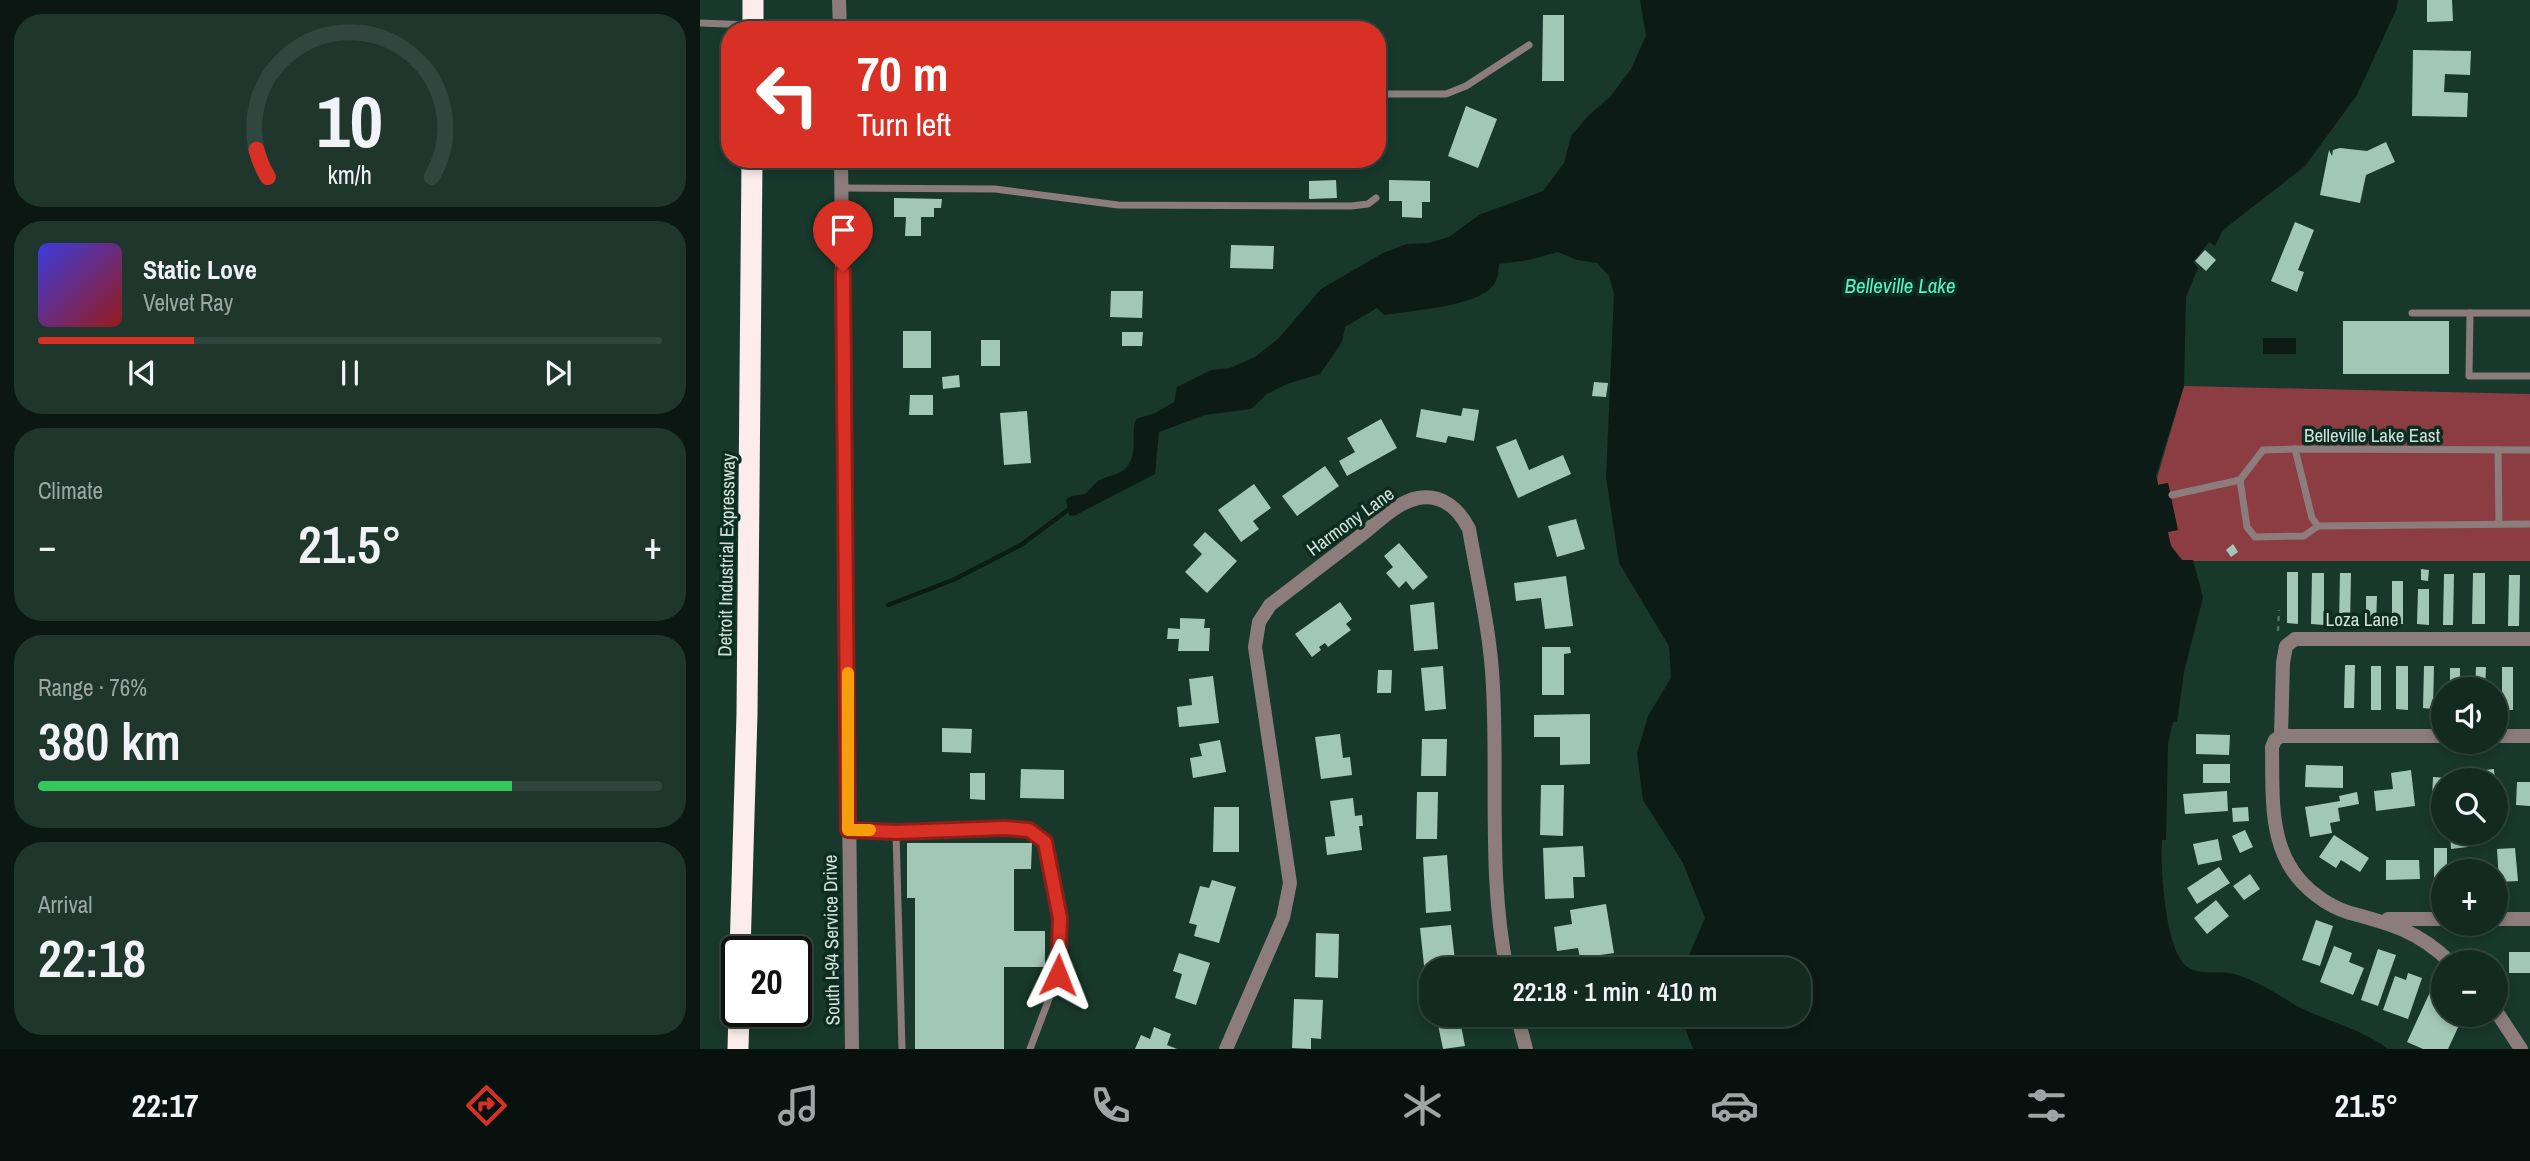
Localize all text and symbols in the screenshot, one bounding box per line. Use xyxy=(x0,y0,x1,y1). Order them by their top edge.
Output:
text: 70 m xyxy=(857,40,949,106)
icon: left xyxy=(742,49,833,140)
text: 10 xyxy=(317,72,383,170)
text: Turn left xyxy=(857,103,951,146)
text: km/h xyxy=(328,157,372,191)
pin xyxy=(813,200,873,272)
icon: arrive xyxy=(824,211,862,249)
text: Static Love xyxy=(143,252,257,287)
water label: Belleville Lake xyxy=(1844,271,1956,300)
text: Velvet Ray xyxy=(143,287,233,318)
icon: previous xyxy=(123,354,161,392)
icon: pause xyxy=(331,354,369,392)
icon: next xyxy=(539,354,577,392)
street label: Belleville Lake East xyxy=(2304,422,2441,448)
street label: Detroit Industrial Expressway xyxy=(711,453,741,657)
text: Climate xyxy=(38,475,103,506)
street label: Harmony Lane xyxy=(1301,480,1399,562)
text: 21.5° xyxy=(298,509,402,579)
text: − xyxy=(38,520,56,571)
text: + xyxy=(644,520,662,571)
street label: Loza Lane xyxy=(2326,606,2398,632)
text: Range · 76% xyxy=(38,672,147,703)
map controls xyxy=(2431,677,2508,1027)
button: sound xyxy=(2431,677,2508,754)
text: 380 km xyxy=(38,706,181,776)
button: search xyxy=(2431,768,2508,845)
street label: South I-94 Service Drive xyxy=(817,854,845,1026)
button: + xyxy=(2431,859,2508,936)
text: Arrival xyxy=(38,889,93,920)
text: 22:18 xyxy=(38,923,146,993)
speed limit sign: 20 xyxy=(721,936,812,1027)
position arrow xyxy=(1021,938,1095,1012)
button: − xyxy=(2431,950,2508,1027)
text: 22:18 · 1 min · 410 m xyxy=(1513,974,1717,1009)
icon: directions xyxy=(462,1081,511,1130)
icon: music xyxy=(774,1081,823,1130)
icon: phone xyxy=(1086,1081,1135,1130)
icon: climate xyxy=(1398,1081,1447,1130)
icon: car xyxy=(1710,1081,1759,1130)
icon: filters xyxy=(2022,1081,2071,1130)
text: 22:17 xyxy=(132,1084,199,1127)
text: 21.5° xyxy=(2335,1084,2398,1127)

